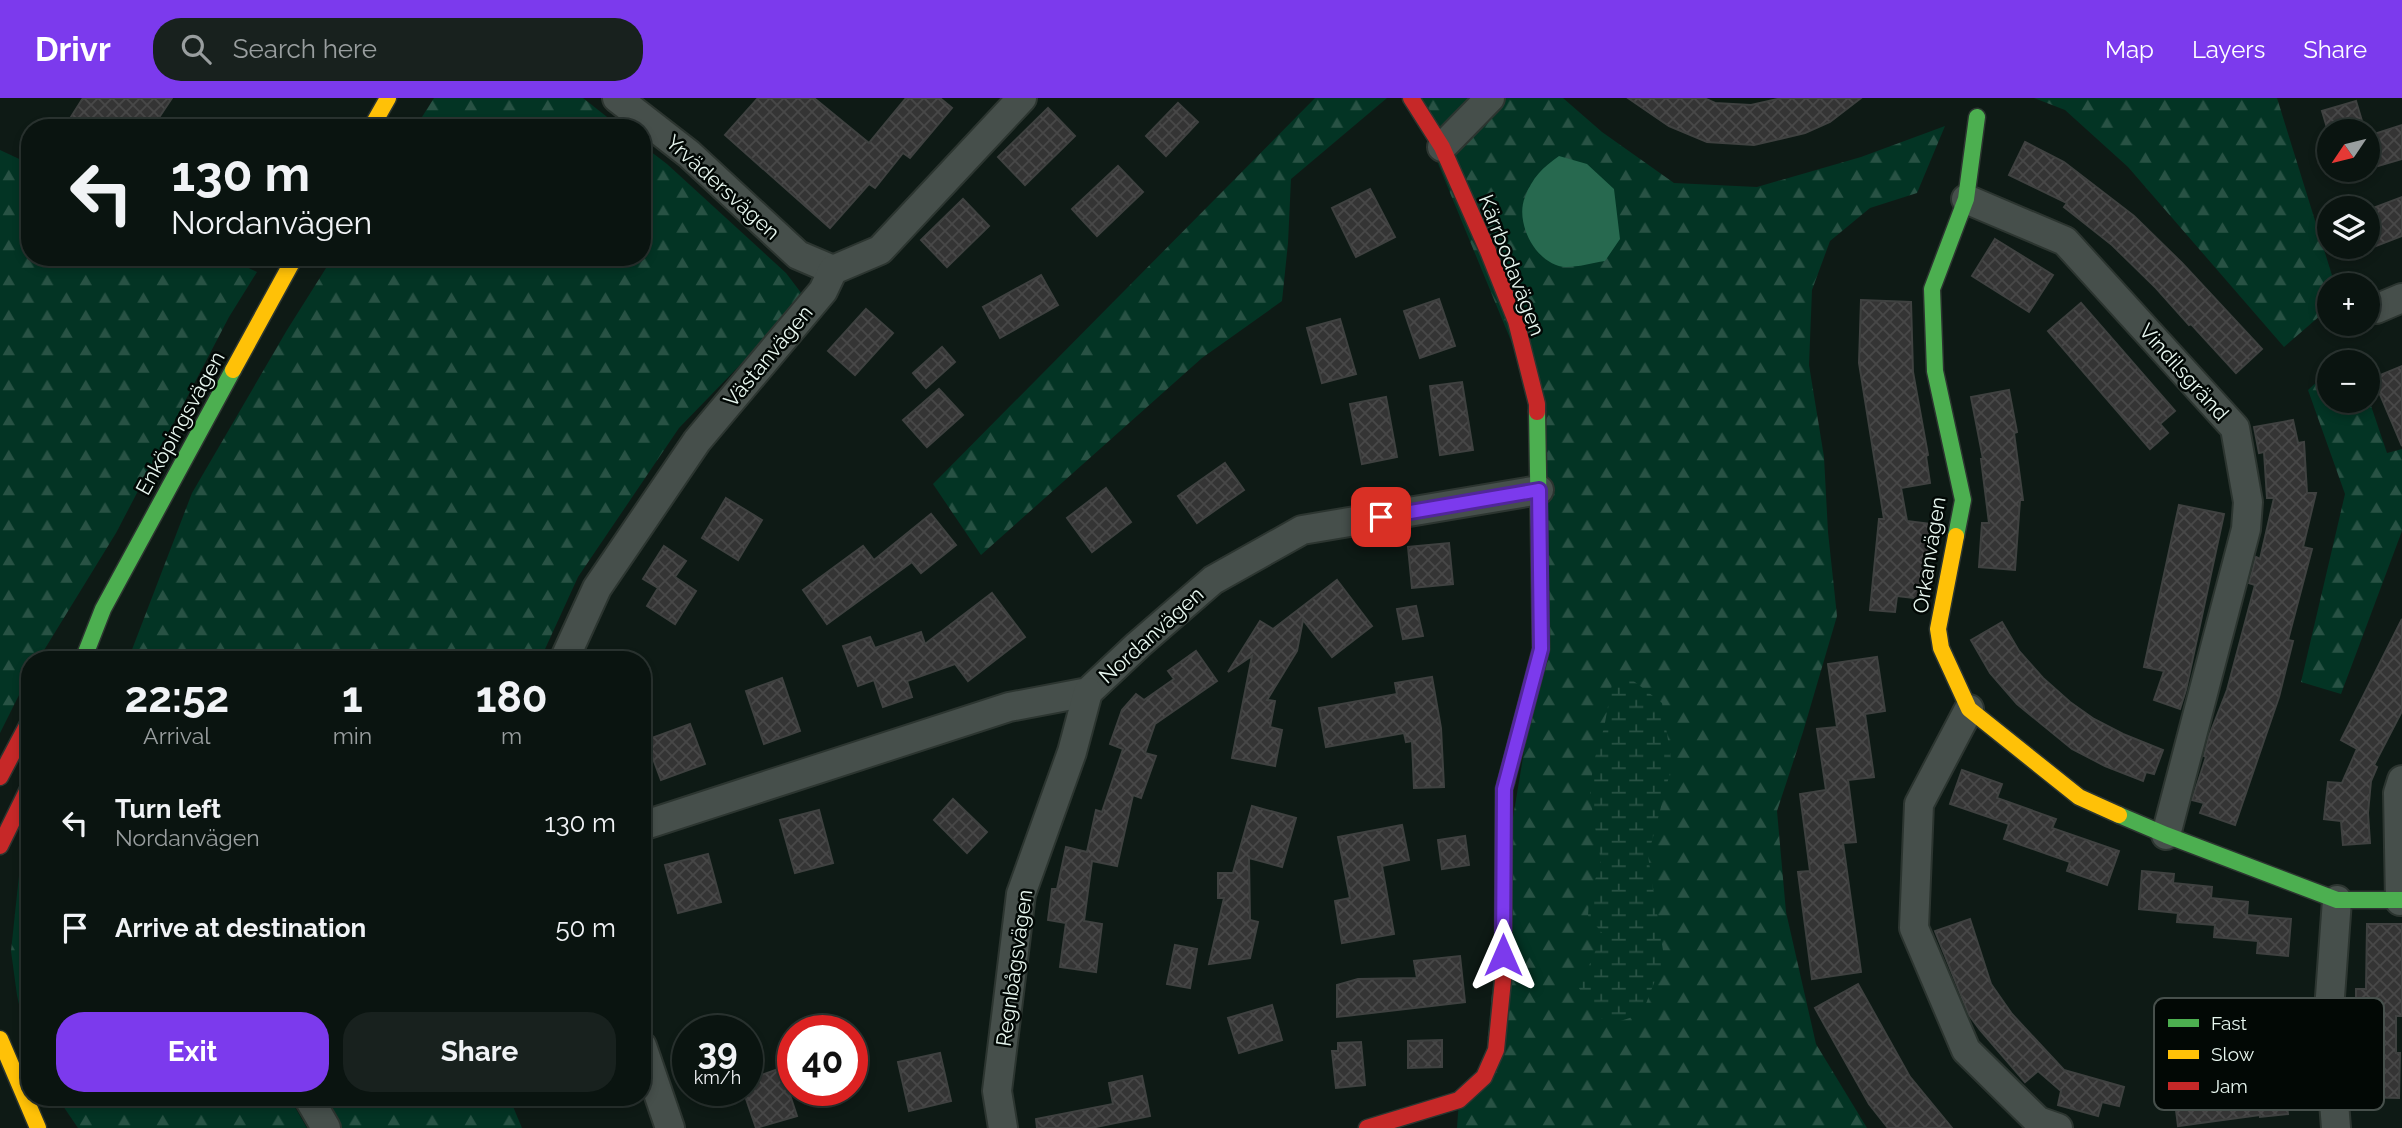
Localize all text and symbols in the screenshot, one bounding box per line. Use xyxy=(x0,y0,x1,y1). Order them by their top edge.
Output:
search box xyxy=(153,18,643,81)
text: Drivr xyxy=(35,30,111,69)
icon: search xyxy=(177,30,215,68)
text: Search here xyxy=(233,34,377,64)
text: Map xyxy=(2105,35,2154,64)
text: Layers xyxy=(2192,35,2265,64)
text: Share xyxy=(2303,35,2367,64)
north arrow xyxy=(2317,119,2380,182)
map controls xyxy=(2317,119,2380,413)
street label: Yrvädersvägen xyxy=(661,129,785,245)
text: 130 m xyxy=(171,145,310,202)
icon: left xyxy=(56,147,147,238)
street label: Kärrbodavägen xyxy=(1474,191,1550,339)
button: layers xyxy=(2317,196,2380,259)
text: Nordanvägen xyxy=(171,204,372,241)
button: + xyxy=(2317,273,2380,336)
street label: Västanvägen xyxy=(718,300,818,412)
street label: Vindilsgränd xyxy=(2134,318,2234,426)
street label: Enköpingsvägen xyxy=(130,347,230,499)
button: − xyxy=(2317,350,2380,413)
pin xyxy=(1351,487,1411,547)
street label: Orkanvägen xyxy=(1907,495,1951,615)
icon: arrive xyxy=(1362,498,1400,536)
street label: Nordanvägen xyxy=(1094,582,1208,688)
text: 22:52 xyxy=(124,673,229,722)
text: 1 xyxy=(342,673,363,722)
text: 180 xyxy=(476,673,548,722)
text: Arrival xyxy=(143,722,211,749)
text: min xyxy=(333,722,372,749)
text: m xyxy=(501,722,522,749)
text: Turn left xyxy=(115,794,221,824)
icon: left xyxy=(56,804,94,842)
text: 130 m xyxy=(545,808,616,838)
text: Nordanvägen xyxy=(115,824,260,851)
street label: Regnbågsvägen xyxy=(991,888,1037,1048)
icon: arrive xyxy=(56,909,94,947)
text: Arrive at destination xyxy=(115,913,366,943)
text: 50 m xyxy=(555,913,616,943)
position arrow xyxy=(1466,918,1540,992)
legend xyxy=(2154,998,2384,1110)
button: Exit xyxy=(56,1012,329,1092)
button: Share xyxy=(343,1012,616,1092)
text: Fast xyxy=(2211,1012,2247,1034)
speed limit sign: 40 xyxy=(777,1015,868,1106)
text: 39 xyxy=(697,1031,738,1072)
text: Slow xyxy=(2211,1043,2255,1065)
text: km/h xyxy=(694,1067,741,1088)
text: Jam xyxy=(2211,1075,2248,1097)

